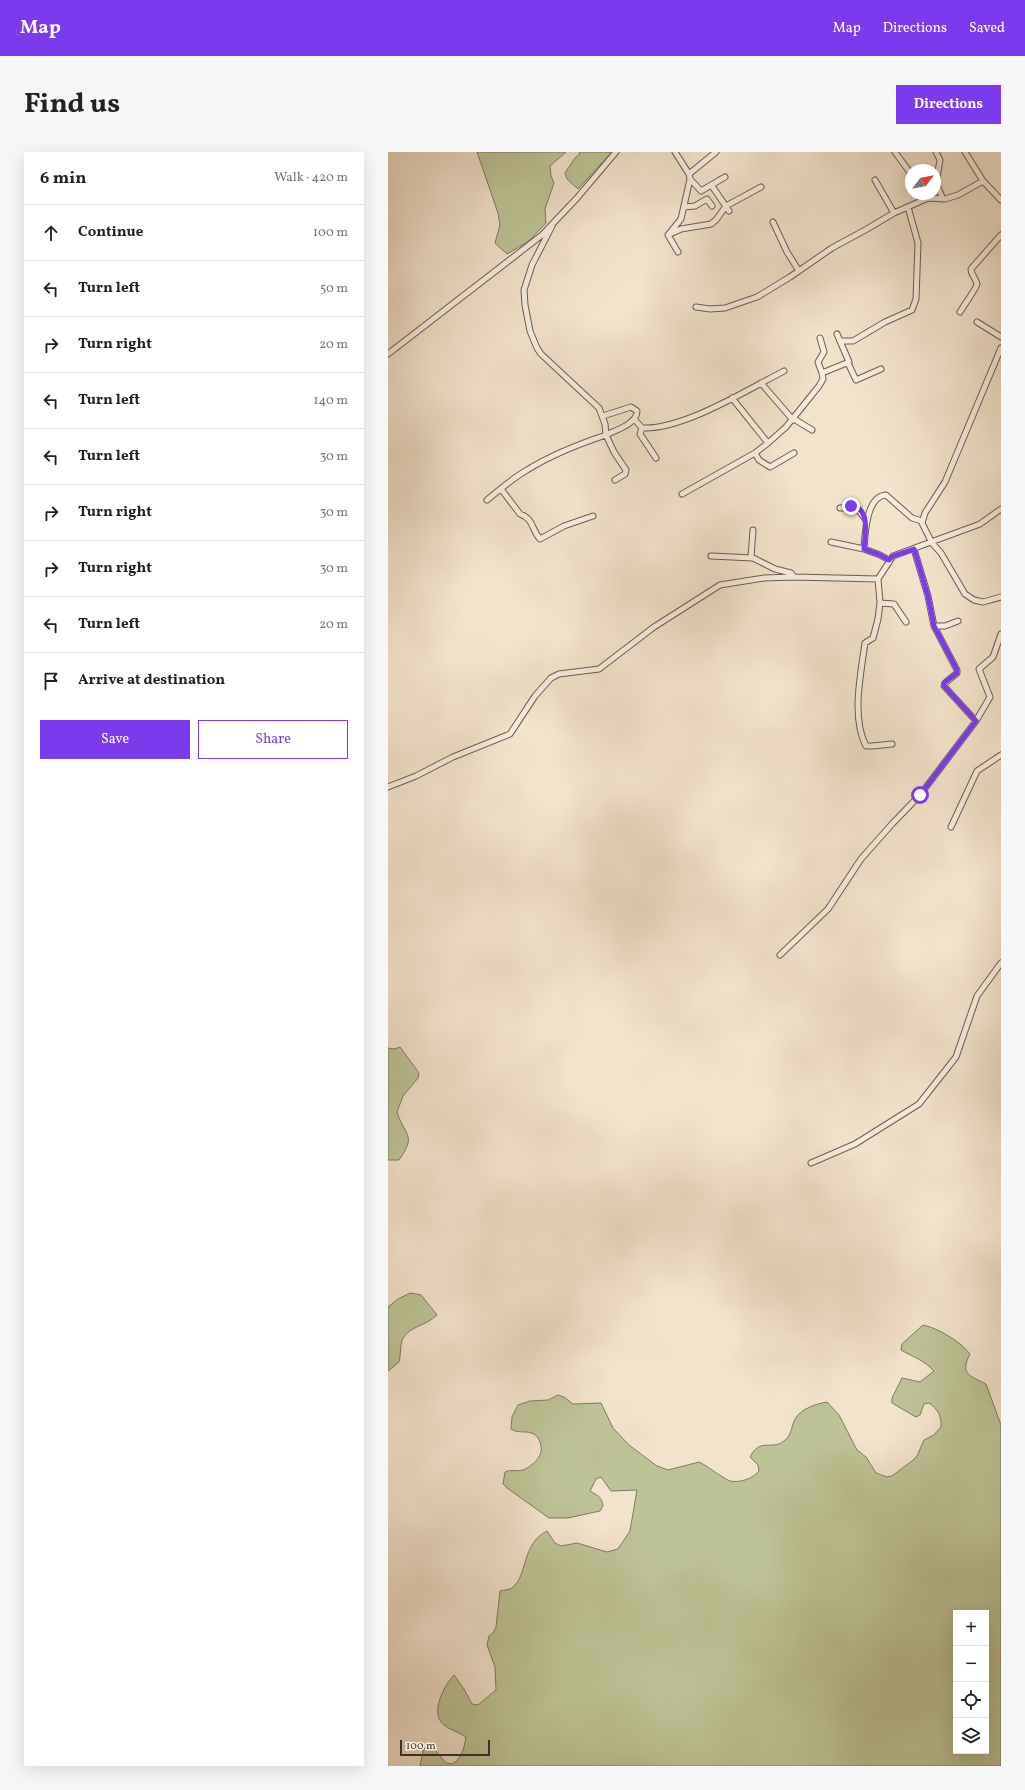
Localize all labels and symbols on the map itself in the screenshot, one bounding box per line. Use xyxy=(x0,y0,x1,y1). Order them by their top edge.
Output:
north arrow xyxy=(905,164,941,200)
route end xyxy=(842,497,860,515)
route start xyxy=(911,786,929,804)
scale bar xyxy=(400,1738,490,1757)

